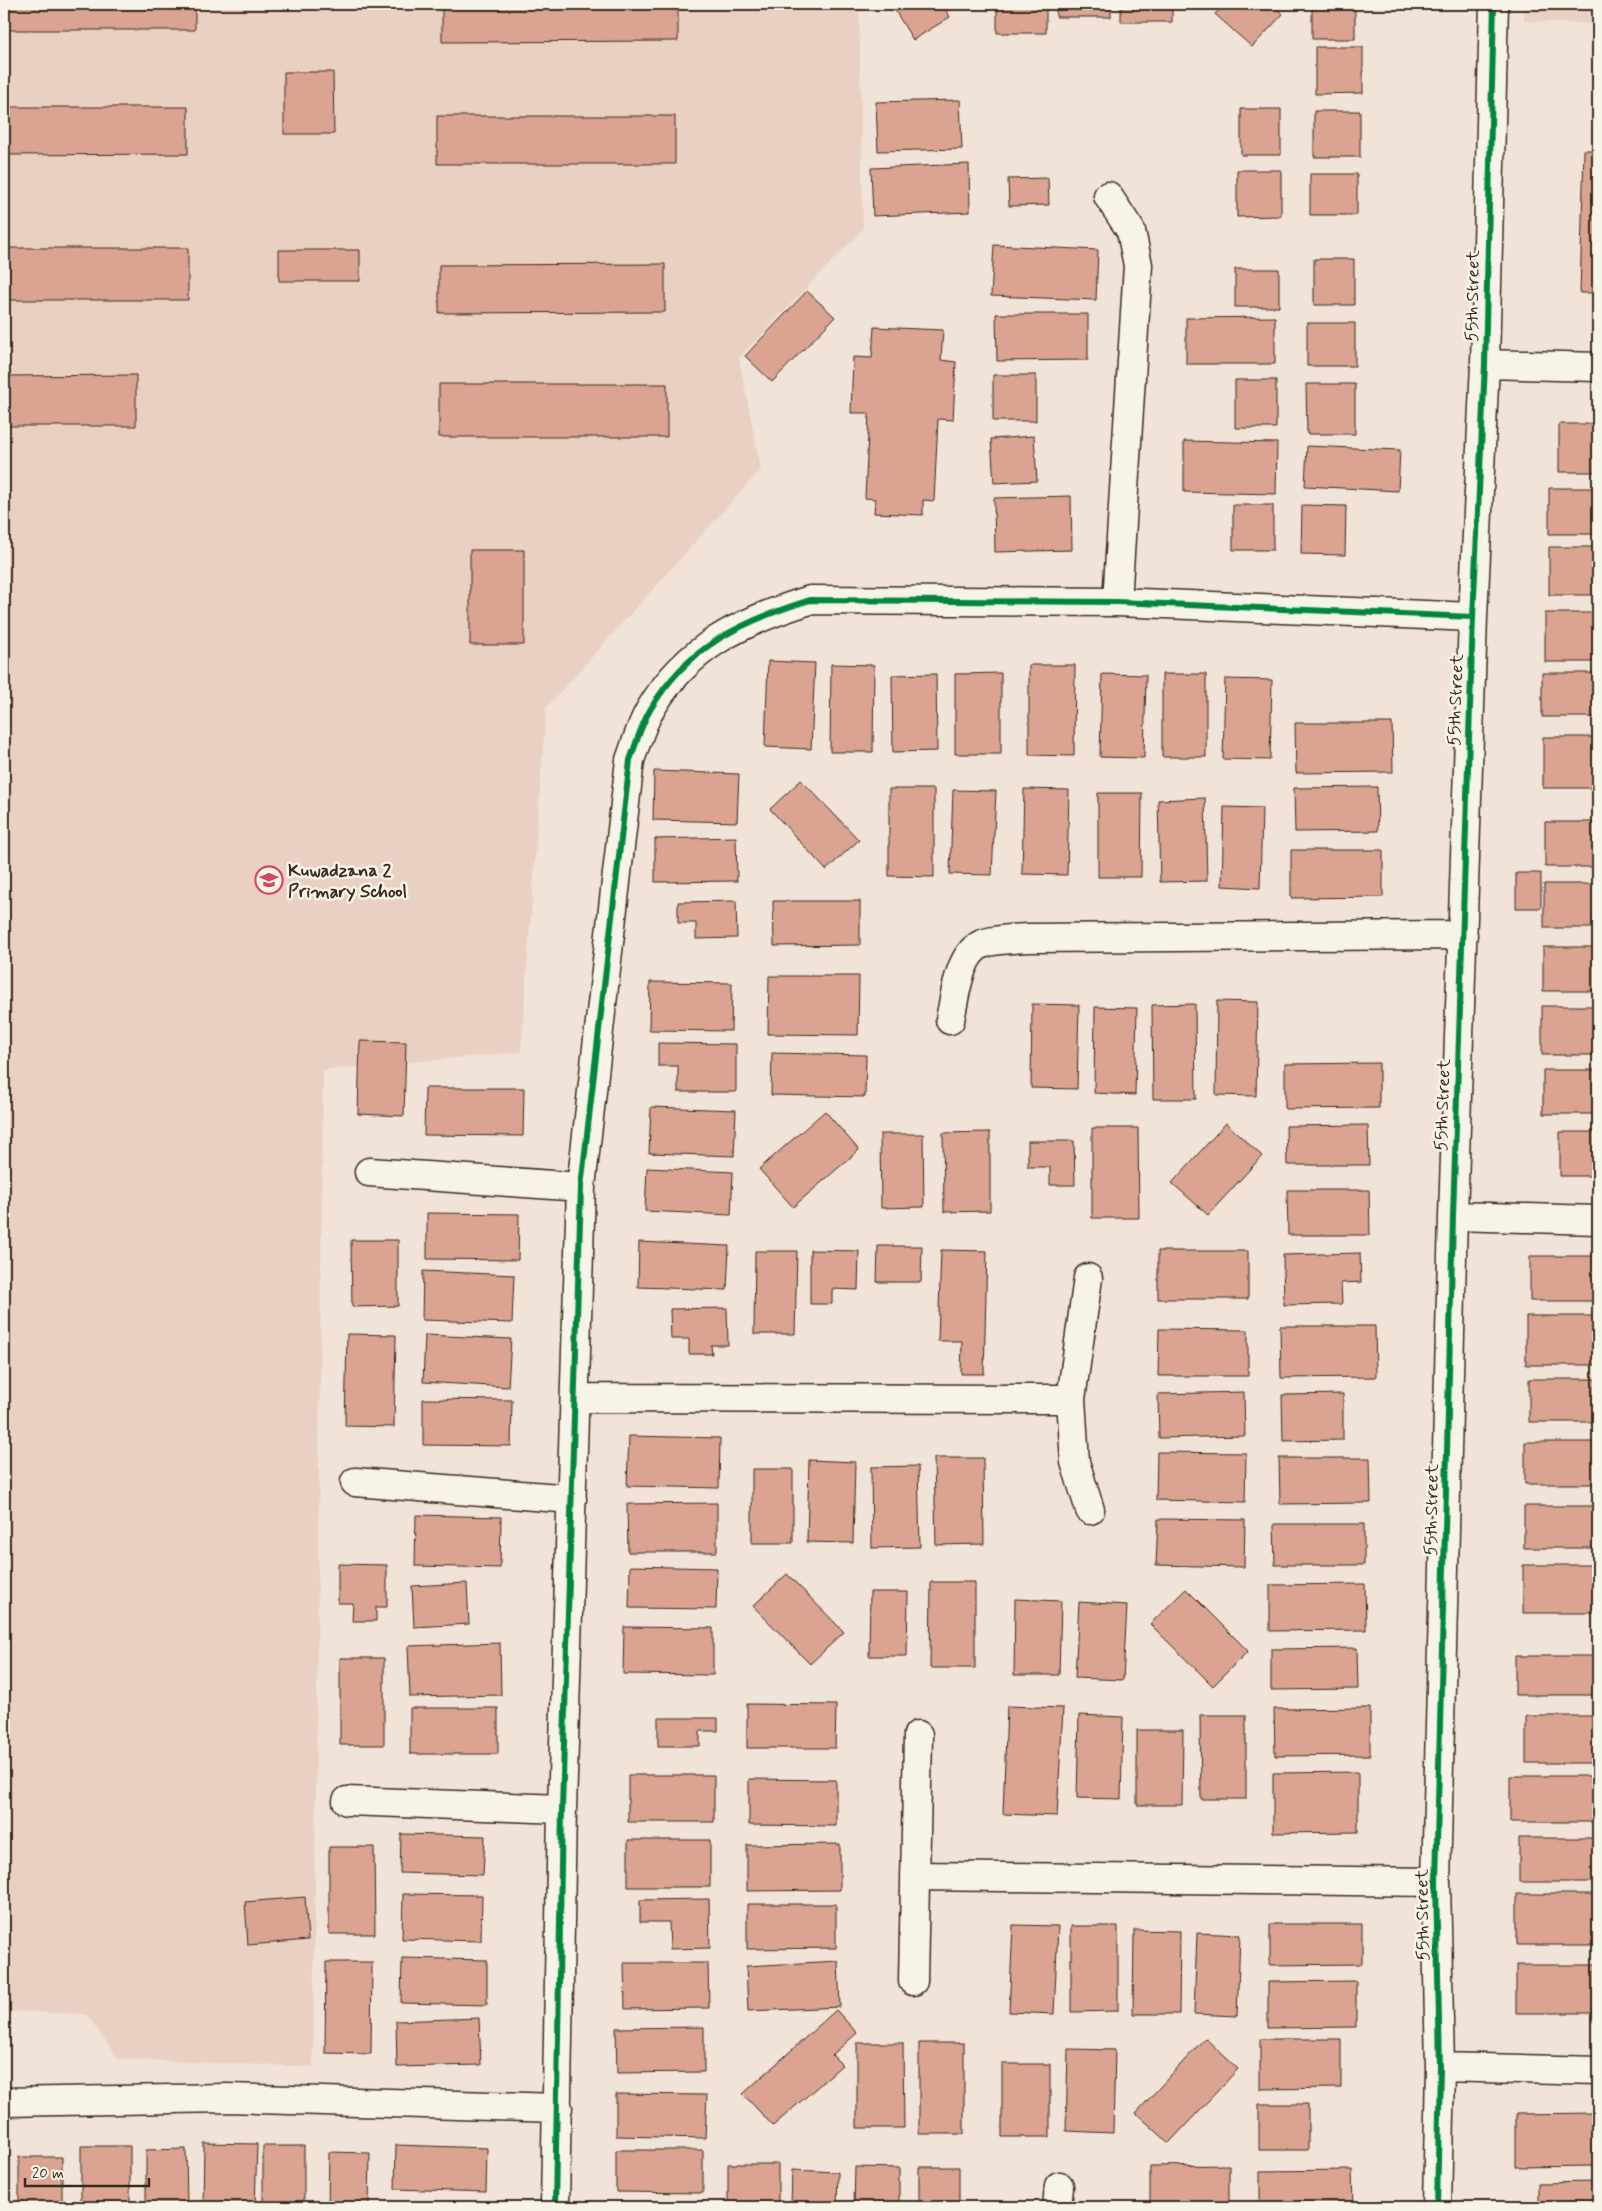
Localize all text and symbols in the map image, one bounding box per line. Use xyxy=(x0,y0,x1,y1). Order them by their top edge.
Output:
street label: 55th Street xyxy=(1460,249,1486,342)
street label: 55th Street xyxy=(1442,653,1470,746)
place label: Kuwadzana 2 Primary School xyxy=(288,859,407,904)
school or university icon: Kuwadzana 2 Primary School xyxy=(254,865,284,895)
street label: 55th Street xyxy=(1429,1058,1457,1151)
street label: 55th Street xyxy=(1419,1463,1445,1556)
street label: 55th Street xyxy=(1410,1868,1436,1961)
scale bar xyxy=(25,2156,149,2188)
text: 20 m xyxy=(32,2164,64,2184)

